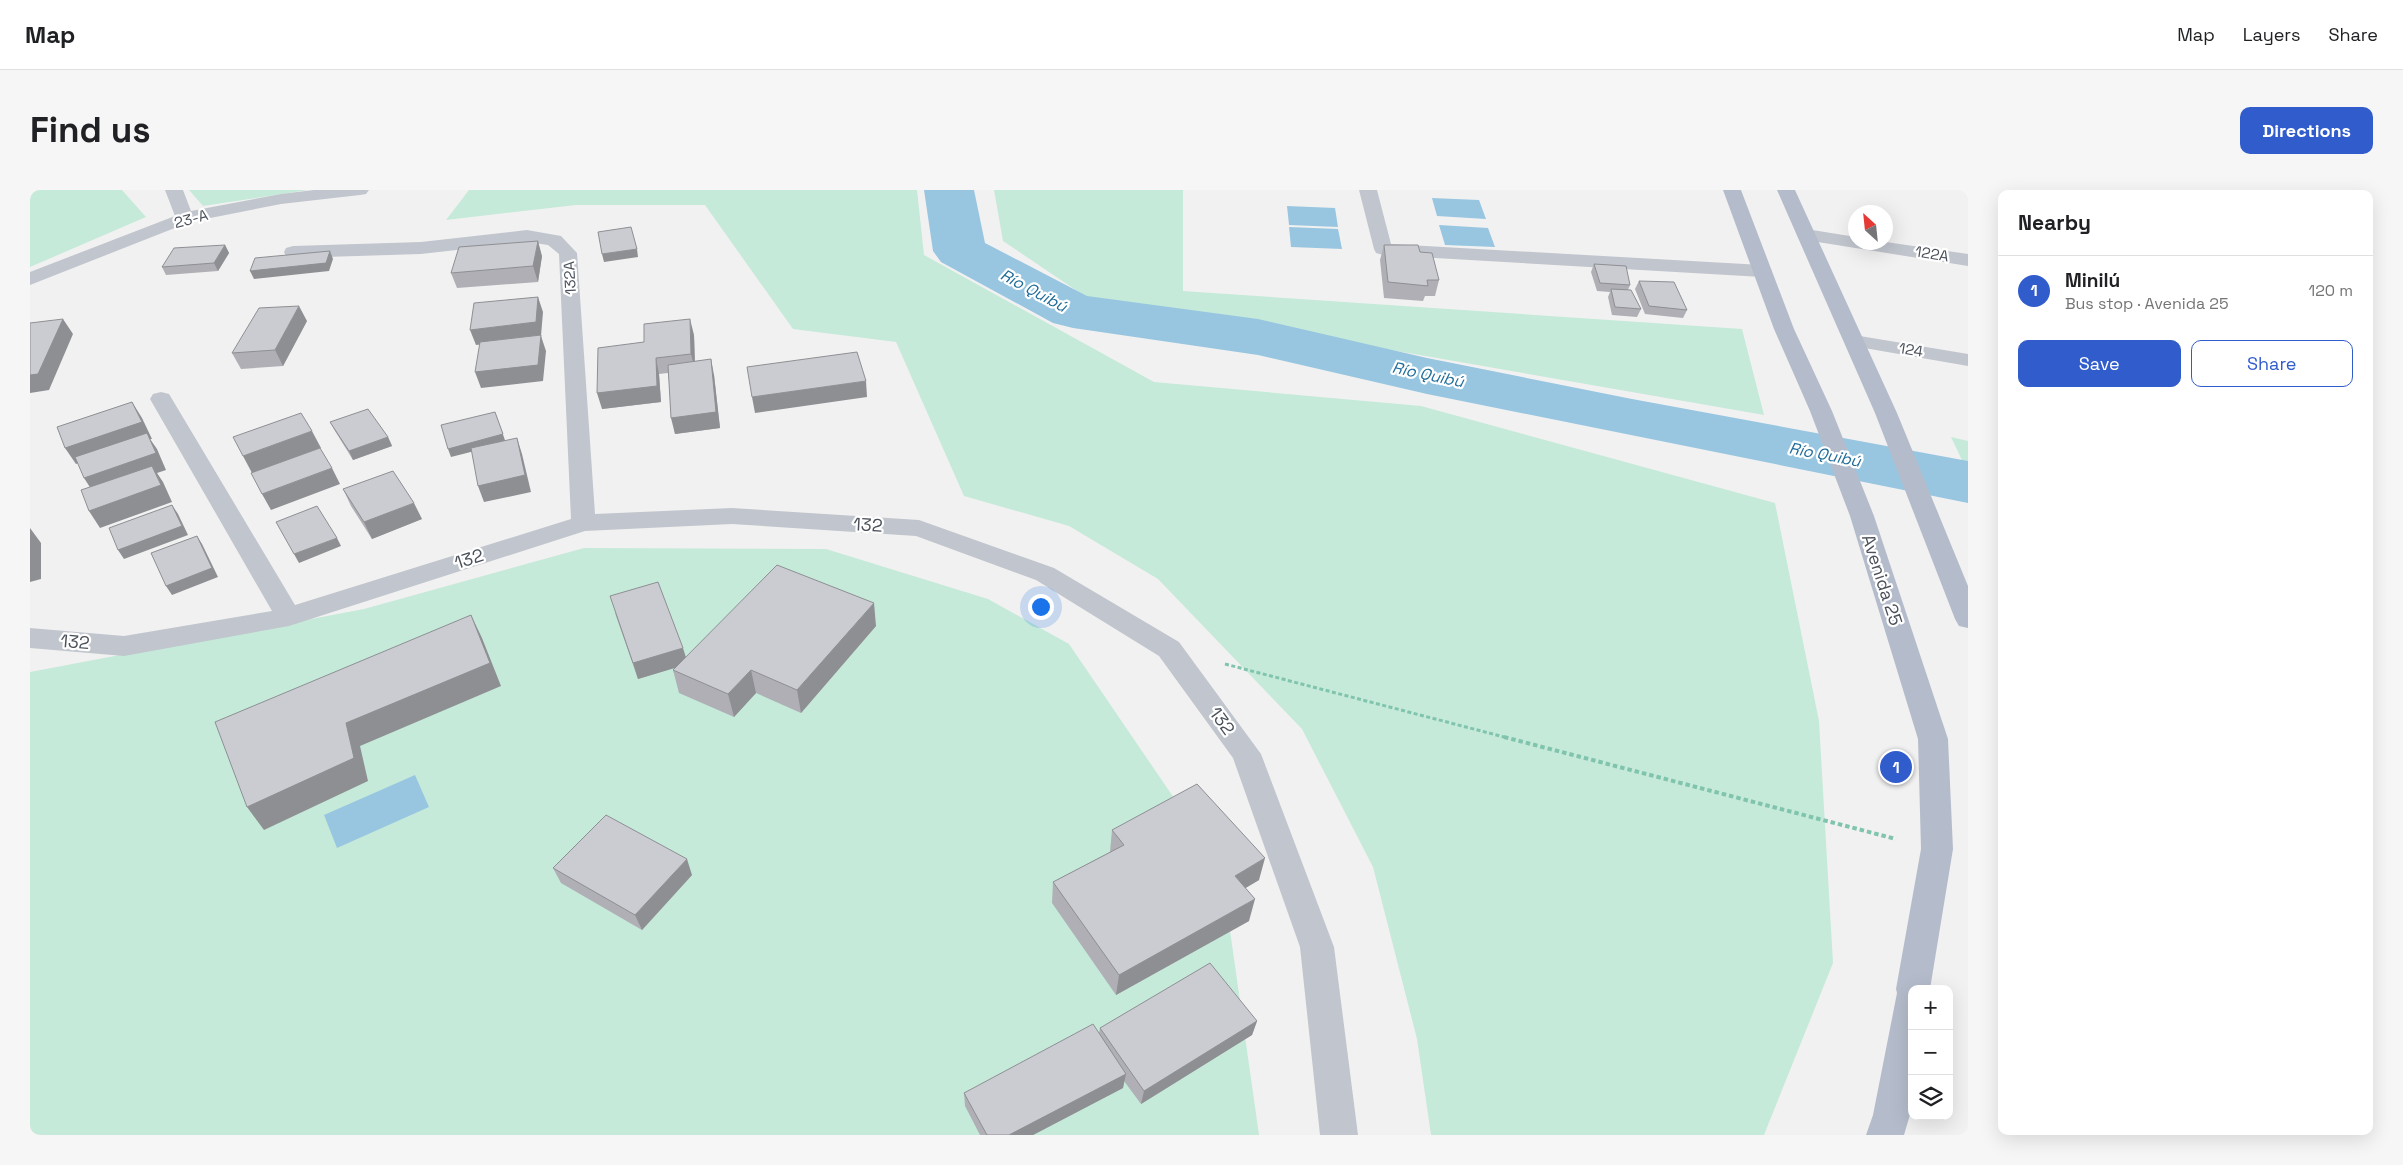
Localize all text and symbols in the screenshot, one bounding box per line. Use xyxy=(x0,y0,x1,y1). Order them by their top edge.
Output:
text: Map xyxy=(25,19,75,50)
text: Map xyxy=(2177,23,2215,46)
text: Layers xyxy=(2243,23,2300,46)
text: Share xyxy=(2328,23,2378,46)
button: Directions xyxy=(2240,107,2373,154)
text: Find us xyxy=(30,108,151,152)
street label: 23-A xyxy=(172,205,210,232)
north arrow xyxy=(1848,205,1893,250)
text: Nearby xyxy=(2018,209,2091,236)
street label: 122A xyxy=(1914,241,1951,266)
street label: 132A xyxy=(559,260,580,295)
water label: Río Quibú xyxy=(997,264,1072,317)
text: Minilú xyxy=(2065,268,2120,293)
text: 1 xyxy=(2030,280,2038,301)
text: 120 m xyxy=(2309,280,2353,301)
text: Bus stop · Avenida 25 xyxy=(2065,293,2229,314)
street label: 124 xyxy=(1898,338,1925,361)
button: Save xyxy=(2018,340,2181,387)
button: Share xyxy=(2191,340,2353,387)
water label: Río Quibú xyxy=(1390,357,1467,393)
water label: Río Quibú xyxy=(1787,437,1864,472)
street label: 132 xyxy=(853,512,883,537)
street label: Avenida 25 xyxy=(1857,531,1908,628)
street label: 132 xyxy=(451,543,486,574)
your location xyxy=(1028,594,1054,620)
street label: 132 xyxy=(59,629,91,654)
street label: 132 xyxy=(1205,702,1240,739)
pin: 1 xyxy=(1880,748,1912,786)
map controls xyxy=(1908,985,1953,1120)
button: + xyxy=(1908,985,1953,1030)
button: − xyxy=(1908,1030,1953,1075)
button: layers xyxy=(1908,1075,1953,1120)

